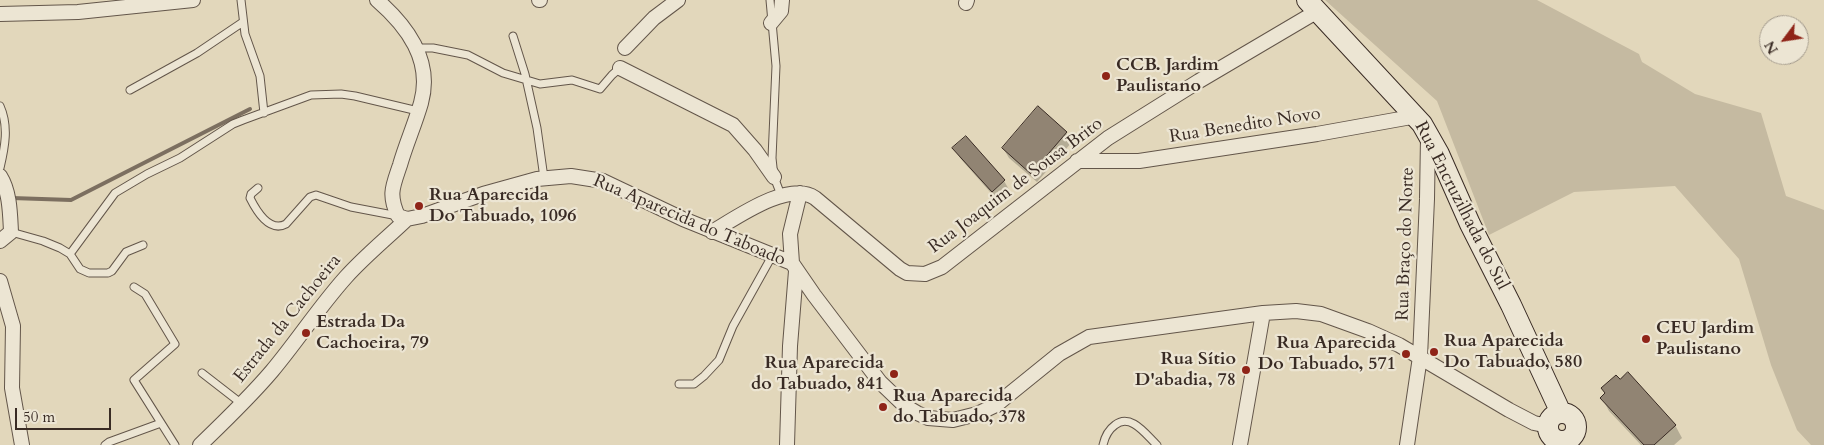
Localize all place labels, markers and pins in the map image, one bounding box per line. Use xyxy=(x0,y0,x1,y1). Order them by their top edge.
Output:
place label: CCB. Jardim Paulistano xyxy=(1116,55,1219,98)
marker: CCB. Jardim Paulistano xyxy=(1100,70,1112,82)
place label: Rua Aparecida Do Tabuado, 1096 xyxy=(429,185,576,228)
marker: Rua Aparecida Do Tabuado, 1096 xyxy=(413,200,425,212)
place label: Estrada Da Cachoeira, 79 xyxy=(316,312,429,354)
place label: CEU Jardim Paulistano xyxy=(1656,318,1754,360)
marker: Estrada Da Cachoeira, 79 xyxy=(300,327,312,339)
place label: Rua Aparecida Do Tabuado, 580 xyxy=(1444,331,1582,374)
place label: Rua Aparecida Do Tabuado, 571 xyxy=(1258,333,1396,376)
marker: CEU Jardim Paulistano xyxy=(1640,333,1652,345)
marker: Rua Aparecida Do Tabuado, 580 xyxy=(1428,346,1440,358)
marker: Rua Aparecida Do Tabuado, 571 xyxy=(1400,348,1412,360)
place label: Rua Sítio D'abadia, 78 xyxy=(1135,349,1236,392)
place label: Rua Aparecida do Tabuado, 841 xyxy=(751,353,884,396)
marker: Rua Sítio D'abadia, 78 xyxy=(1240,364,1252,376)
marker: Rua Aparecida do Tabuado, 841 xyxy=(888,368,900,380)
place label: Rua Aparecida do Tabuado, 378 xyxy=(893,386,1026,428)
marker: Rua Aparecida do Tabuado, 378 xyxy=(877,401,889,413)

